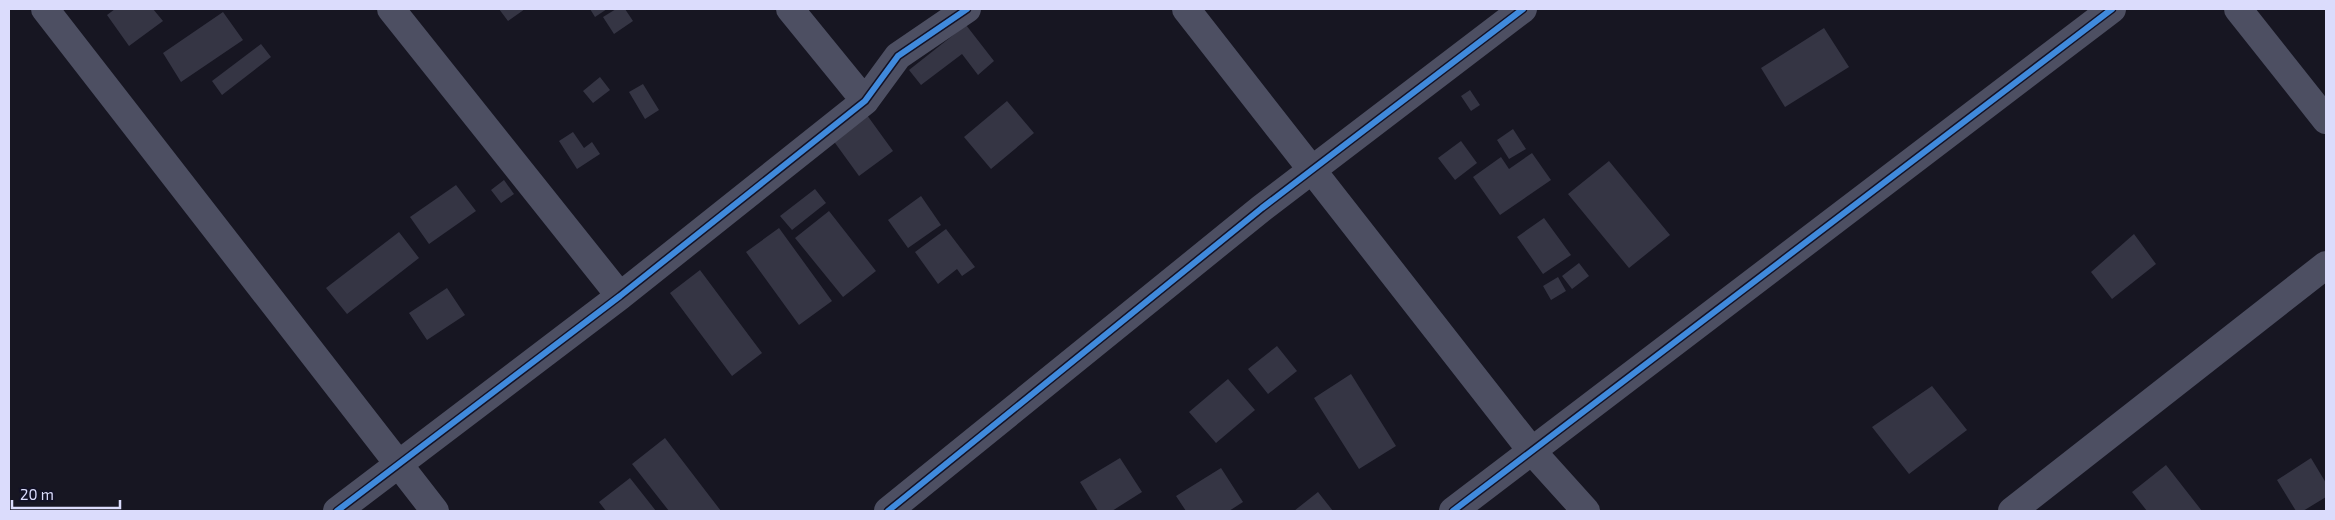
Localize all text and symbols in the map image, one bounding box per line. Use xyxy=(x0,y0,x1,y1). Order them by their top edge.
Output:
scale bar xyxy=(12,478,120,510)
text: 20 m xyxy=(20,485,54,503)

